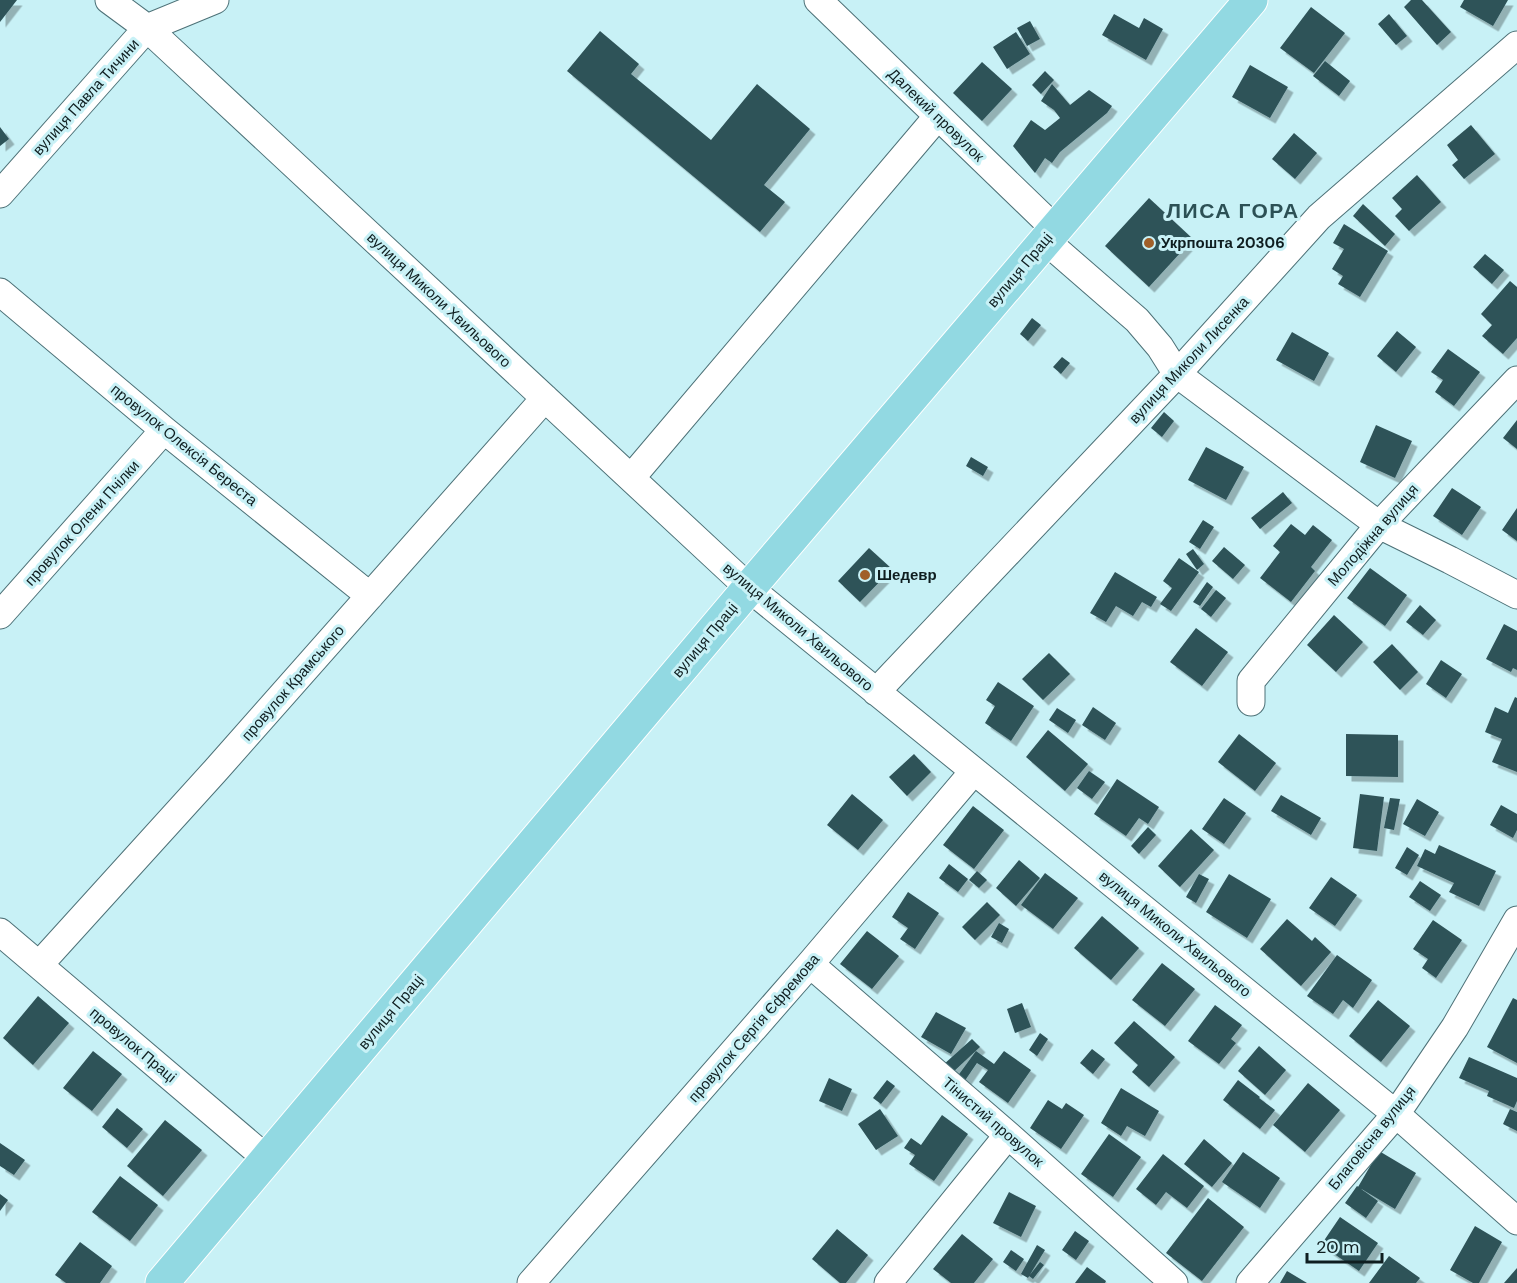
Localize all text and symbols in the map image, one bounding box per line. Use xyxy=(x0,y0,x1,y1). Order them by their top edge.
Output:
street label: вулиця Павла Тичини xyxy=(28,34,144,160)
street label: Далекий провулок xyxy=(884,64,989,166)
district label: ЛИСА ГОРА xyxy=(1166,197,1300,225)
street label: вулиця Миколи Хвильового xyxy=(363,228,515,372)
street label: вулиця Праці xyxy=(983,228,1057,312)
place label: Укрпошта 20306 xyxy=(1161,233,1285,253)
marker: Укрпошта 20306 xyxy=(1142,236,1156,250)
street label: вулиця Миколи Лисенка xyxy=(1125,292,1254,428)
street label: провулок Олексія Береста xyxy=(107,380,262,511)
street label: провулок Олени Пчілки xyxy=(20,456,144,590)
street label: Молодіжна вулиця xyxy=(1323,480,1423,590)
street label: вулиця Миколи Хвильового xyxy=(719,558,877,696)
place label: Шедевр xyxy=(877,565,937,585)
marker: Шедевр xyxy=(858,568,872,582)
street label: вулиця Праці xyxy=(668,598,742,682)
street label: провулок Крамського xyxy=(237,621,349,745)
street label: вулиця Миколи Хвильового xyxy=(1095,866,1255,1002)
street label: провулок Сергія Єфремова xyxy=(684,949,824,1106)
street label: вулиця Праці xyxy=(354,970,428,1054)
street label: провулок Праці xyxy=(86,1003,180,1087)
street label: Тінистий провулок xyxy=(938,1073,1048,1172)
street label: Благовісна вулиця xyxy=(1324,1082,1420,1194)
scale bar xyxy=(1307,1226,1382,1264)
text: 20 m xyxy=(1316,1235,1359,1259)

